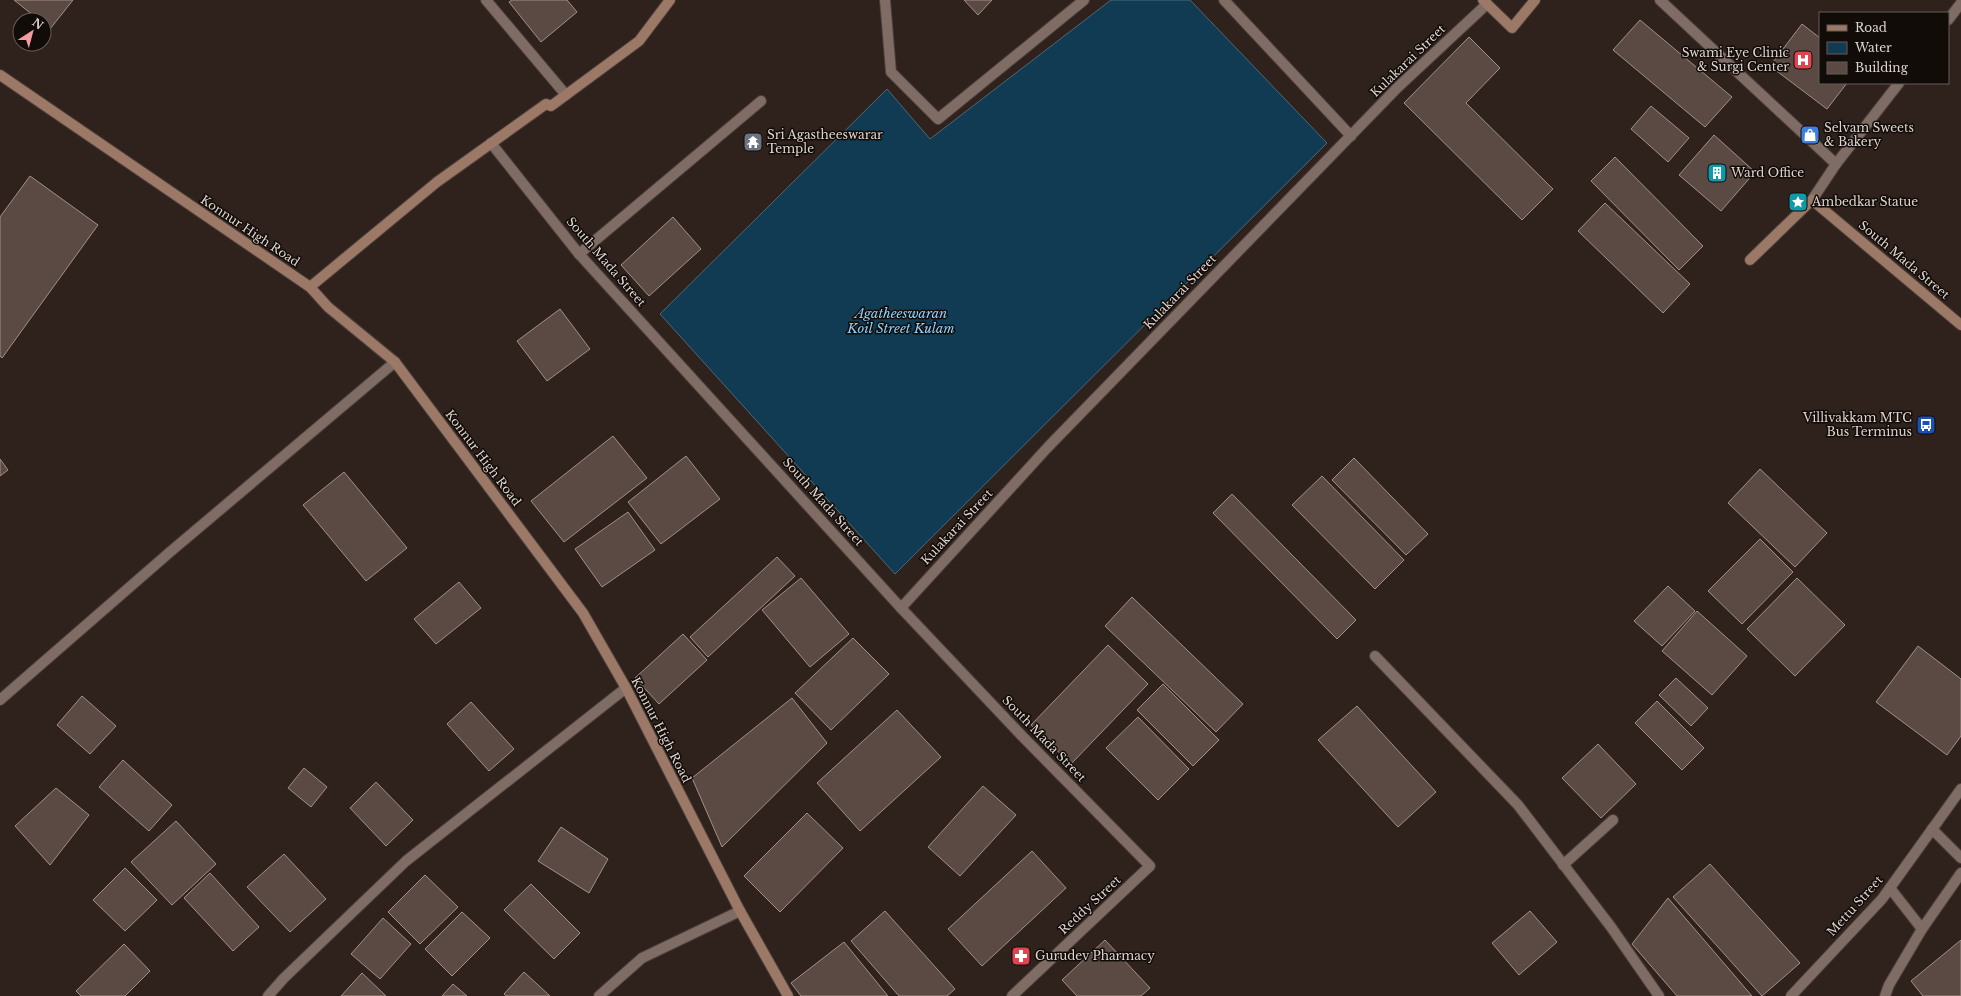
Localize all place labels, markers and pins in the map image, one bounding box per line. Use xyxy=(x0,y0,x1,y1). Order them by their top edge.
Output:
place label: Swami Eye Clinic & Surgi Center xyxy=(1682,45,1790,74)
hospital icon: Swami Eye Clinic & Surgi Center xyxy=(1792,49,1814,71)
place label: Selvam Sweets & Bakery xyxy=(1824,120,1914,149)
shop icon: Selvam Sweets & Bakery xyxy=(1799,124,1821,146)
place label: Sri Agastheeswarar Temple xyxy=(767,127,883,156)
temple icon: Sri Agastheeswarar Temple xyxy=(742,131,764,153)
building icon: Ward Office xyxy=(1706,162,1728,184)
place label: Ward Office xyxy=(1730,165,1804,180)
place icon: Ambedkar Statue xyxy=(1787,191,1809,213)
place label: Ambedkar Statue xyxy=(1811,194,1918,209)
place label: Villivakkam MTC Bus Terminus xyxy=(1802,410,1912,439)
bus stop icon: Villivakkam MTC Bus Terminus xyxy=(1915,414,1937,436)
pharmacy icon: Gurudev Pharmacy xyxy=(1010,945,1032,967)
place label: Gurudev Pharmacy xyxy=(1035,948,1155,963)

